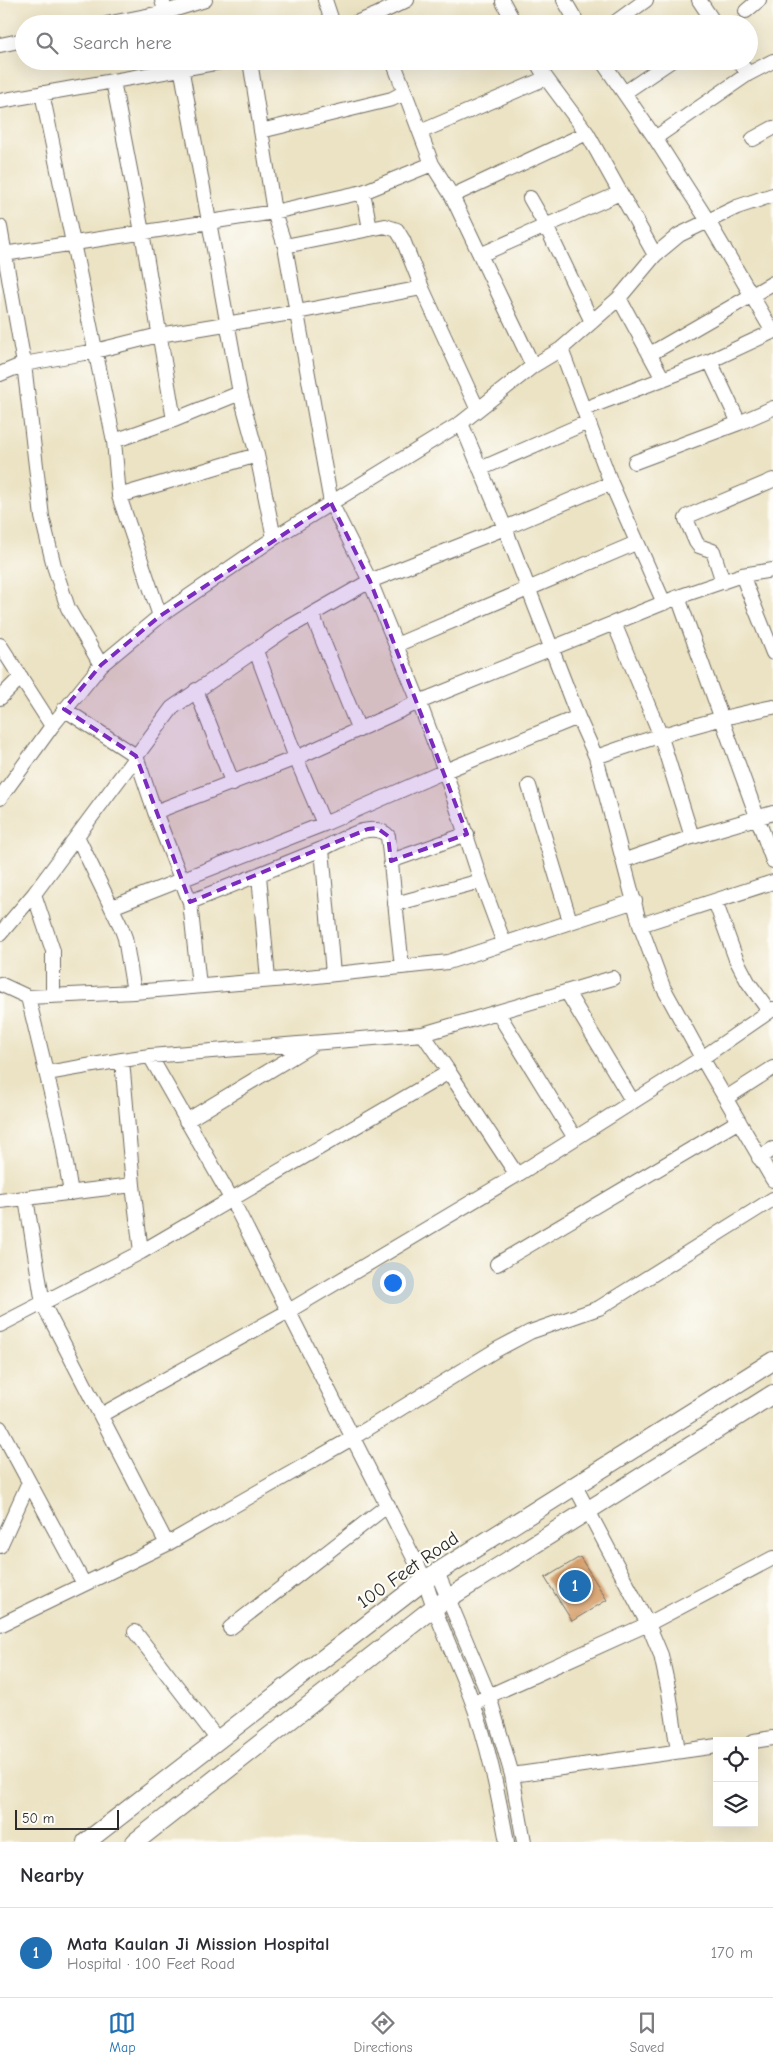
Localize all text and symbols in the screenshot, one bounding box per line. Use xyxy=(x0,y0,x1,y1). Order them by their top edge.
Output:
search box xyxy=(15,15,758,70)
icon: search xyxy=(33,29,61,57)
text: Search here xyxy=(73,32,172,54)
your location xyxy=(380,1270,406,1296)
street label: 100 Feet Road xyxy=(353,1527,463,1613)
pin: 1 xyxy=(559,1567,591,1605)
map controls xyxy=(713,1737,758,1827)
button: locate xyxy=(713,1737,758,1782)
button: layers xyxy=(713,1782,758,1827)
scale bar xyxy=(15,1807,119,1830)
text: 50 m xyxy=(22,1810,54,1827)
text: Nearby xyxy=(20,1863,84,1887)
text: Mata Kaulan Ji Mission Hospital xyxy=(67,1933,329,1955)
text: 1 xyxy=(33,1944,39,1962)
text: 170 m xyxy=(711,1944,753,1962)
text: Hospital · 100 Feet Road xyxy=(67,1955,235,1973)
tab: Map xyxy=(108,2009,136,2056)
tab: Directions xyxy=(353,2009,413,2056)
tab: Saved xyxy=(630,2009,665,2056)

